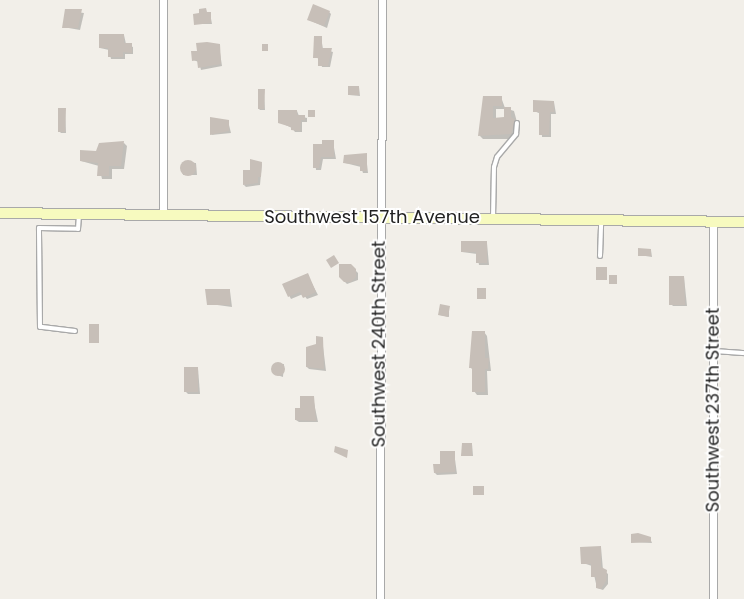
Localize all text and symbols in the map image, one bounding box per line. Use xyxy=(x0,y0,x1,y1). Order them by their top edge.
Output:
street label: Southwest 157th Avenue xyxy=(264,206,480,228)
street label: Southwest 240th Street xyxy=(368,241,390,447)
street label: Southwest 237th Street xyxy=(702,308,724,512)

